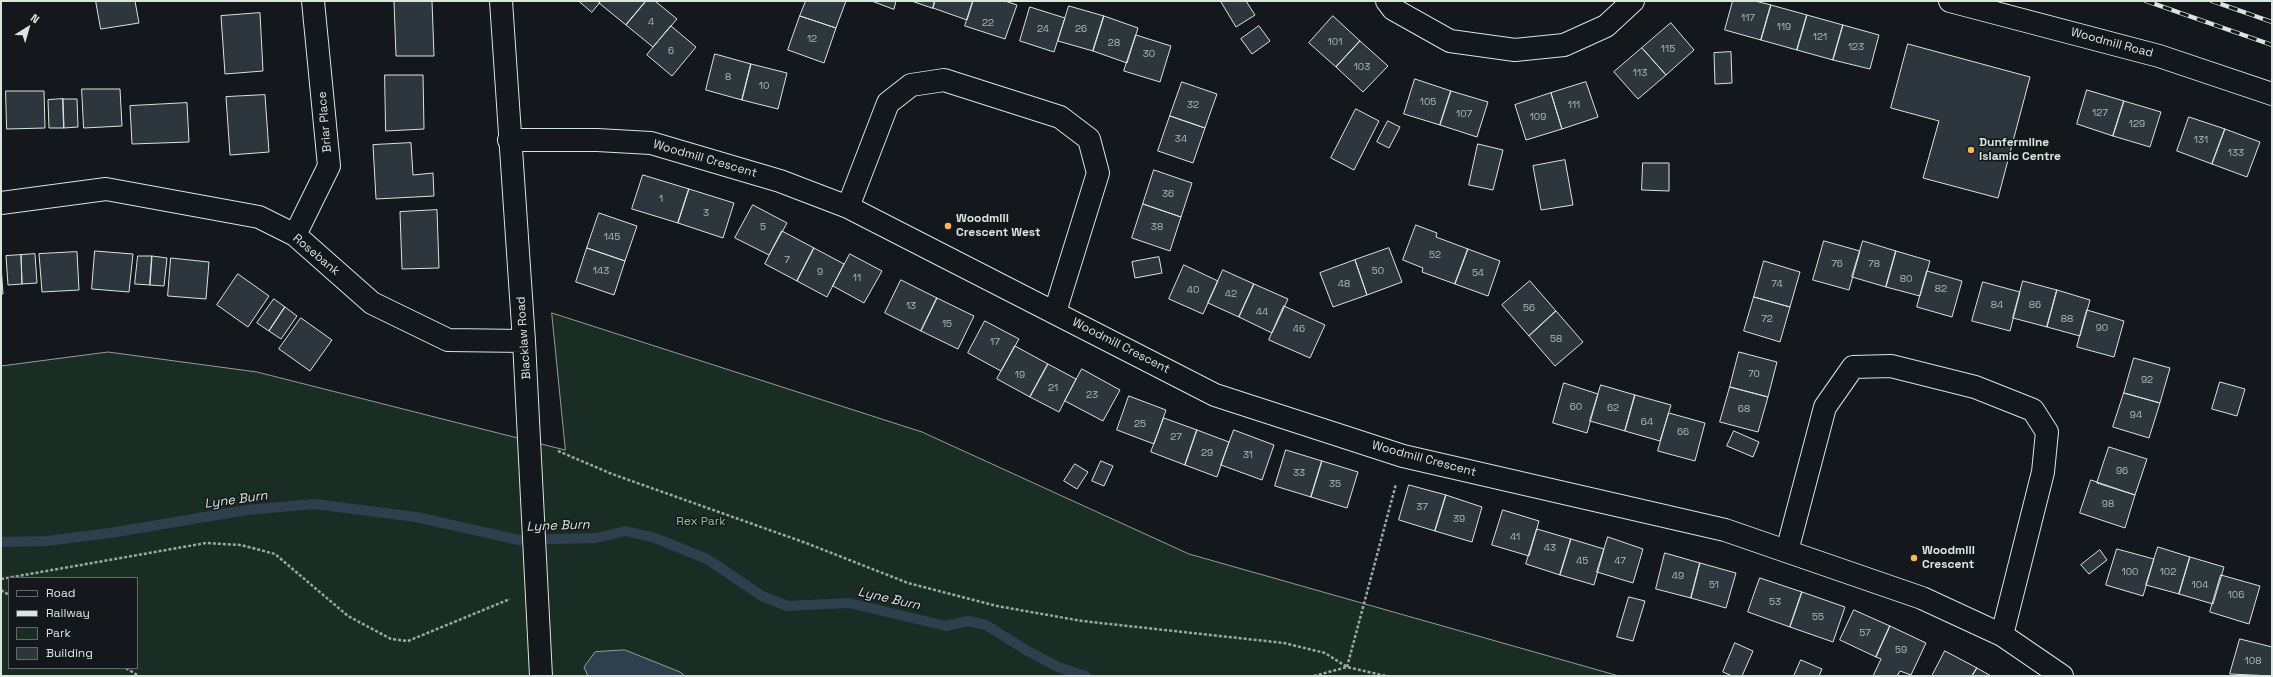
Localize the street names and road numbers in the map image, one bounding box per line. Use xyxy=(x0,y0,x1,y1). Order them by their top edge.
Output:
street label: Woodmill Road xyxy=(2069,25,2155,61)
street label: Briar Place xyxy=(315,91,335,153)
street label: Woodmill Crescent xyxy=(651,137,759,181)
street label: Rosebank xyxy=(290,231,342,279)
street label: Blacklaw Road xyxy=(514,296,534,380)
street label: Woodmill Crescent xyxy=(1070,315,1172,377)
street label: Woodmill Crescent xyxy=(1370,438,1478,480)

